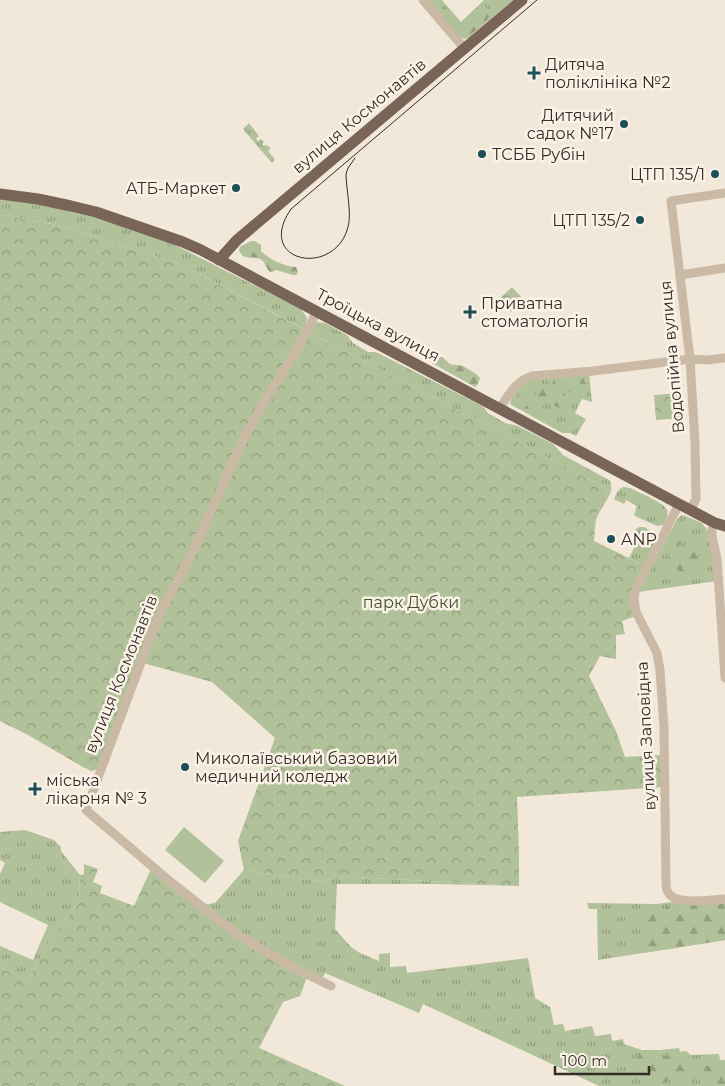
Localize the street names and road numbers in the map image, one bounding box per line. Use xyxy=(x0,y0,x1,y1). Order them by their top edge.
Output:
street label: вулиця Космонавтів xyxy=(288,55,430,177)
street label: Водопійна вулиця xyxy=(656,280,688,434)
street label: Троїцька вулиця xyxy=(313,284,443,366)
street label: вулиця Космонавтів xyxy=(81,592,161,756)
street label: вулиця Заповідна xyxy=(633,661,659,811)

